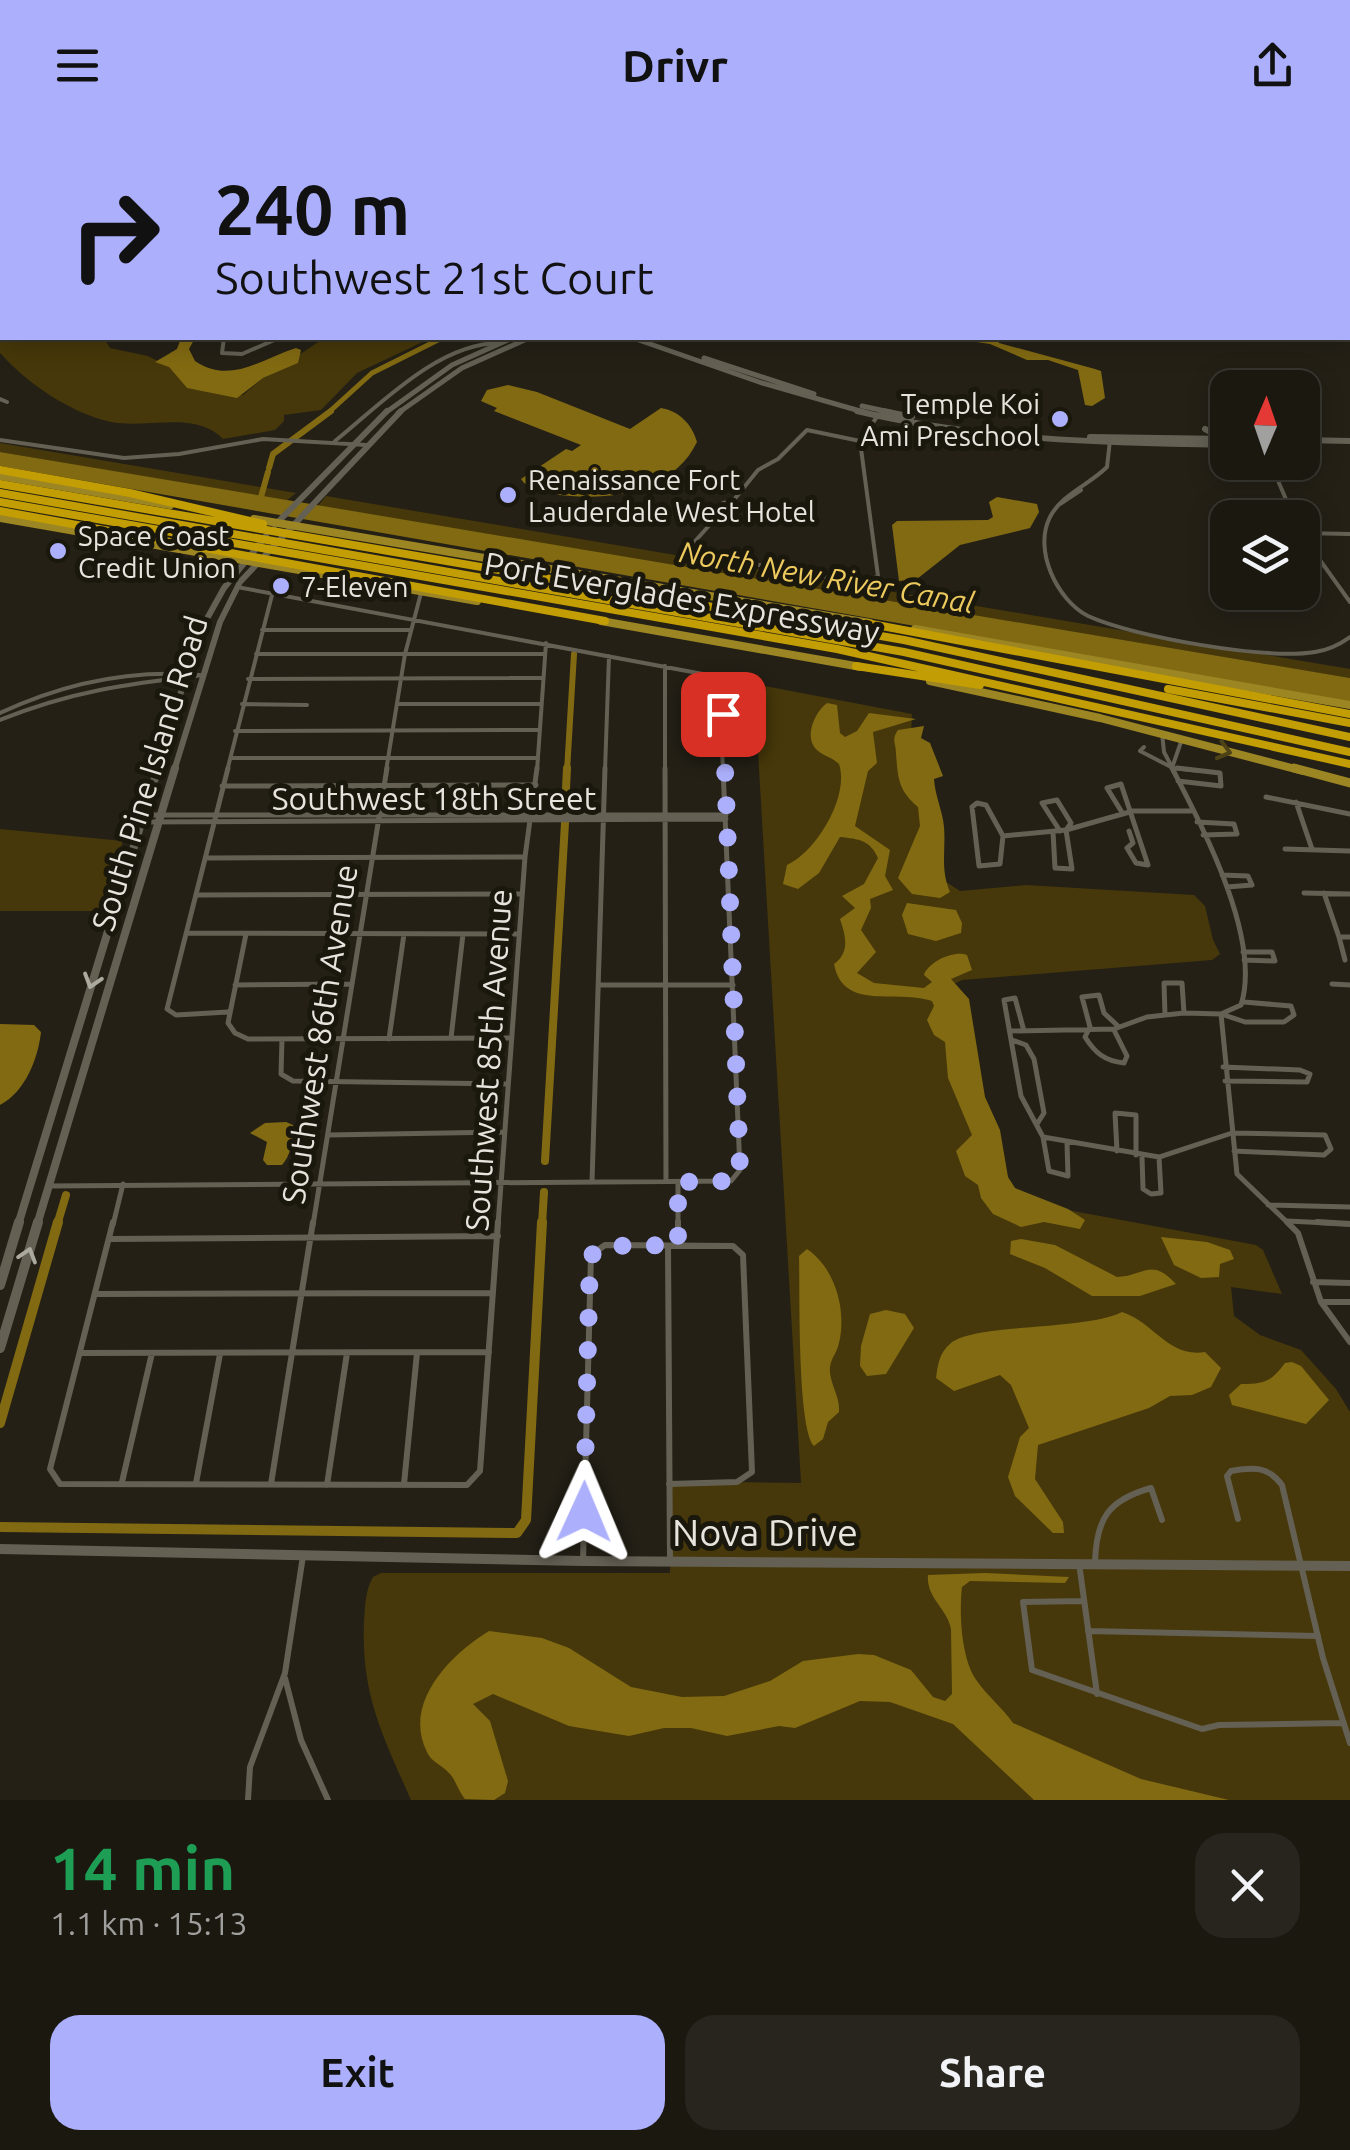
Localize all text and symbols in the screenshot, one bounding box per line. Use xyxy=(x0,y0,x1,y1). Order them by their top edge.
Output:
icon: menu xyxy=(50,38,105,93)
icon: share xyxy=(1245,38,1300,93)
text: Drivr xyxy=(622,40,728,91)
icon: right xyxy=(50,170,180,300)
text: 240 m xyxy=(215,170,410,248)
text: Southwest 21st Court xyxy=(215,252,654,303)
north arrow xyxy=(1210,370,1320,480)
map controls xyxy=(1210,370,1320,610)
place label: Temple Koi Ami Preschool xyxy=(860,388,1040,451)
marker: Temple Koi Ami Preschool xyxy=(1049,408,1071,430)
place label: Renaissance Fort Lauderdale West Hotel xyxy=(528,464,815,527)
marker: Renaissance Fort Lauderdale West Hotel xyxy=(497,484,519,506)
button: layers xyxy=(1210,500,1320,610)
place label: Space Coast Credit Union xyxy=(78,520,236,583)
water label: North New River Canal xyxy=(677,534,978,620)
marker: Space Coast Credit Union xyxy=(47,540,69,562)
street label: Port Everglades Expressway xyxy=(482,544,882,650)
place label: 7-Eleven xyxy=(301,571,408,602)
marker: 7-Eleven xyxy=(270,575,292,597)
street label: South Pine Island Road xyxy=(84,611,214,935)
pin xyxy=(681,672,766,757)
icon: arrive xyxy=(696,687,751,742)
one-way arrow xyxy=(1215,739,1232,760)
street label: Southwest 18th Street xyxy=(272,780,597,816)
street label: Southwest 86th Avenue xyxy=(274,862,364,1206)
street label: Southwest 85th Avenue xyxy=(458,888,518,1232)
one-way arrow xyxy=(84,972,104,989)
one-way arrow xyxy=(16,1247,37,1264)
position arrow xyxy=(532,1460,636,1564)
street label: Nova Drive xyxy=(672,1511,858,1553)
button: close xyxy=(1195,1833,1300,1938)
text: 14 min xyxy=(50,1834,235,1901)
text: 1.1 km · 15:13 xyxy=(50,1905,248,1941)
button: Exit xyxy=(50,2015,665,2130)
button: Share xyxy=(685,2015,1300,2130)

